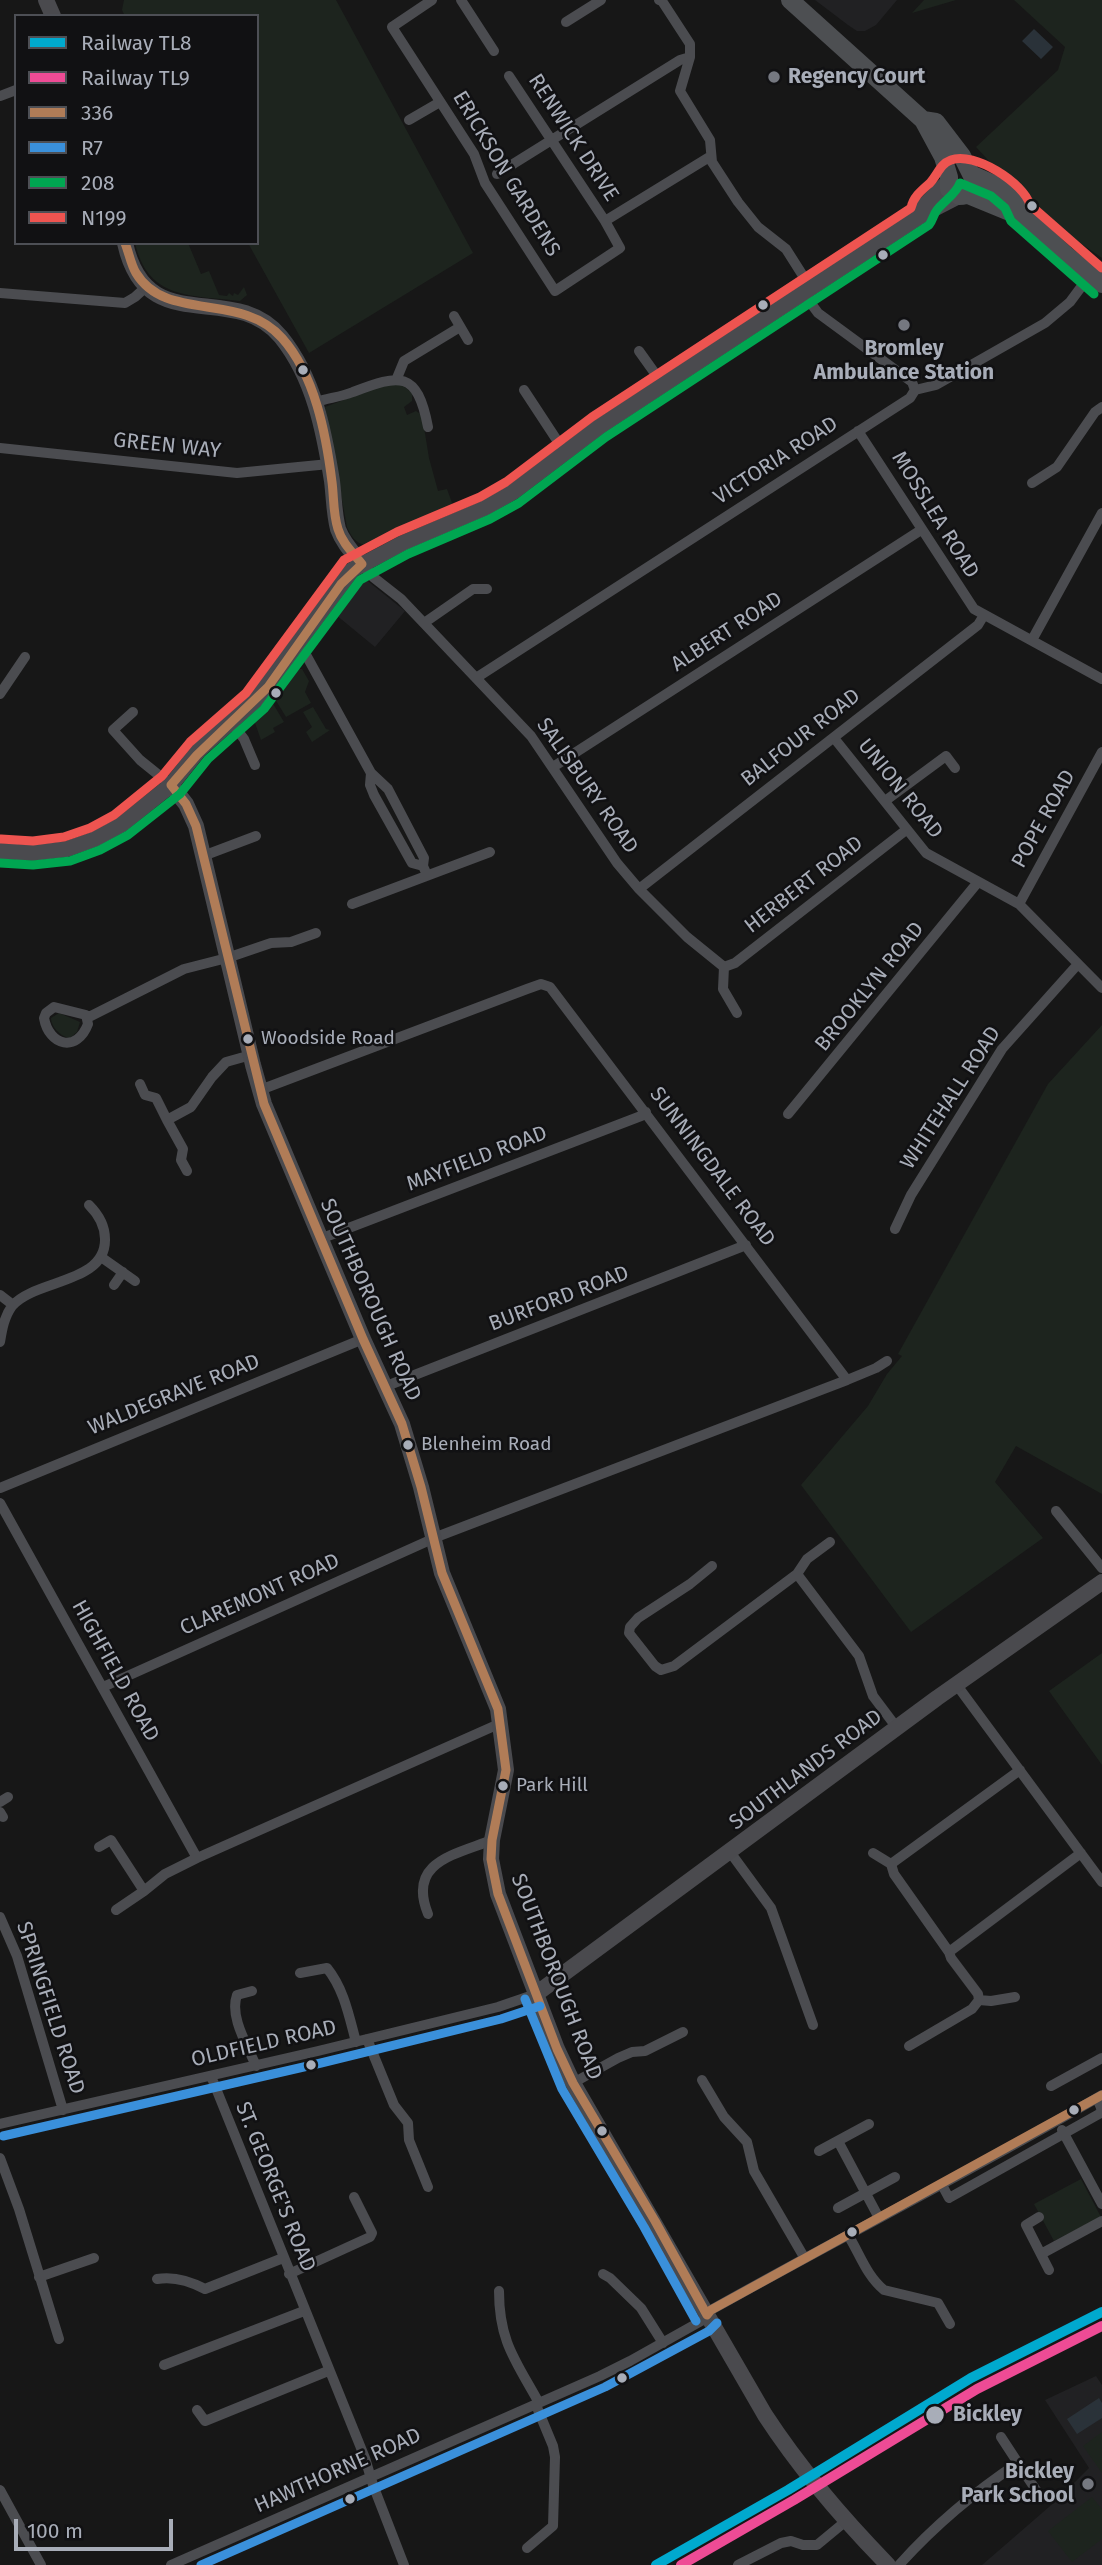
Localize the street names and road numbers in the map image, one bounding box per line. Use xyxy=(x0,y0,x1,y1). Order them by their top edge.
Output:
street label: RENWICK DRIVE xyxy=(522,70,624,206)
street label: ERICKSON GARDENS xyxy=(447,87,565,261)
street label: VICTORIA ROAD xyxy=(709,411,843,511)
street label: GREEN WAY xyxy=(112,428,222,464)
street label: MOSSLEA ROAD xyxy=(886,447,984,583)
street label: ALBERT ROAD xyxy=(667,587,787,677)
street label: BALFOUR ROAD xyxy=(736,684,866,792)
street label: SALISBURY ROAD xyxy=(531,713,643,859)
street label: UNION ROAD xyxy=(852,734,948,844)
street label: POPE ROAD xyxy=(1007,766,1081,872)
street label: HERBERT ROAD xyxy=(740,831,868,939)
street label: BROOKLYN ROAD xyxy=(810,917,930,1057)
street label: WHITEHALL ROAD xyxy=(895,1022,1007,1174)
street label: SUNNINGDALE ROAD xyxy=(644,1082,780,1252)
street label: MAYFIELD ROAD xyxy=(403,1121,551,1197)
street label: SOUTHBOROUGH ROAD xyxy=(314,1195,426,1405)
street label: BURFORD ROAD xyxy=(485,1261,633,1337)
street label: WALDEGRAVE ROAD xyxy=(84,1349,264,1441)
street label: CLAREMONT ROAD xyxy=(176,1549,344,1641)
street label: HIGHFIELD ROAD xyxy=(66,1596,164,1746)
street label: SOUTHLANDS ROAD xyxy=(725,1704,887,1836)
street label: SOUTHBOROUGH ROAD xyxy=(505,1870,607,2084)
street label: SPRINGFIELD ROAD xyxy=(10,1919,90,2097)
street label: OLDFIELD ROAD xyxy=(189,2015,339,2073)
street label: ST. GEORGE'S ROAD xyxy=(229,2098,321,2276)
street label: HAWTHORNE ROAD xyxy=(251,2423,425,2519)

